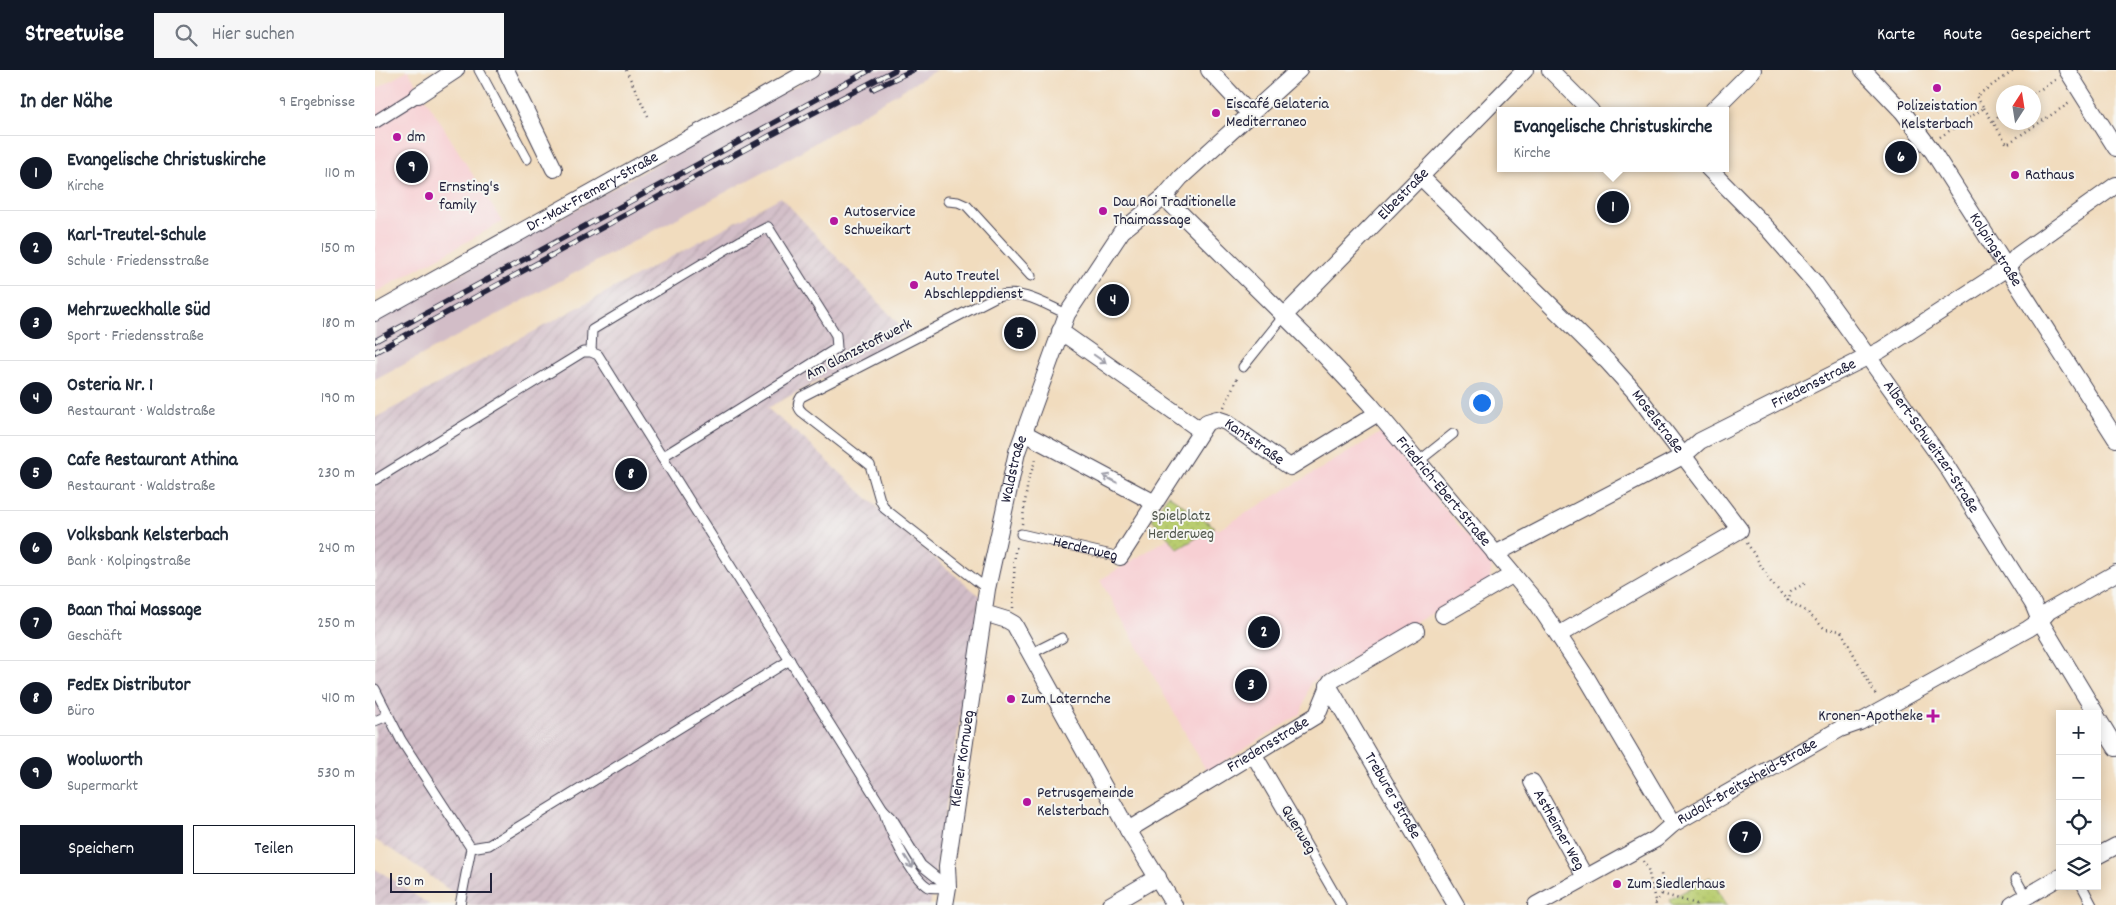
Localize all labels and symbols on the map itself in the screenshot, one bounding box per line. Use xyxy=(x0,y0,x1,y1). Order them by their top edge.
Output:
marker: Polizeistation Kelsterbach xyxy=(1931,82,1943,94)
north arrow xyxy=(1996,85,2041,130)
place label: Eiscafé Gelateria Mediterraneo xyxy=(1226,93,1329,134)
place label: Polizeistation Kelsterbach xyxy=(1897,95,1977,136)
marker: Eiscafé Gelateria Mediterraneo xyxy=(1210,107,1222,119)
place label: dm xyxy=(407,126,426,149)
marker: dm xyxy=(391,131,403,143)
pin: 6 xyxy=(1885,138,1917,176)
street label: Dr.-Max-Fremery-Straße xyxy=(522,146,663,238)
pin: 9 xyxy=(396,148,428,186)
street label: Elbestraße xyxy=(1372,163,1435,226)
place label: Rathaus xyxy=(2025,164,2075,187)
marker: Rathaus xyxy=(2009,169,2021,181)
place label: Ernsting's family xyxy=(439,176,500,217)
pin: 1 xyxy=(1597,188,1629,226)
marker: Ernsting's family xyxy=(423,190,435,202)
place label: Dau Roi Traditionelle Thaimassage xyxy=(1113,191,1236,232)
place label: Autoservice Schweikart xyxy=(844,201,915,242)
marker: Dau Roi Traditionelle Thaimassage xyxy=(1097,205,1109,217)
street label: Kolpingstraße xyxy=(1963,208,2028,291)
marker: Autoservice Schweikart xyxy=(828,215,840,227)
place label: Auto Treutel Abschleppdienst xyxy=(924,265,1023,306)
marker: Auto Treutel Abschleppdienst xyxy=(908,279,920,291)
pin: 4 xyxy=(1097,281,1129,319)
street label: Am Glanzstoffwerk xyxy=(802,313,916,387)
pin: 5 xyxy=(1004,314,1036,352)
street label: Friedensstraße xyxy=(1767,353,1860,415)
one-way arrow xyxy=(1093,354,1107,364)
street label: Albert-Schweitzer-Straße xyxy=(1877,376,1985,518)
street label: Moselstraße xyxy=(1626,385,1689,458)
your location xyxy=(1469,390,1495,416)
street label: Kantstraße xyxy=(1219,413,1289,471)
street label: Friedrich-Ebert-Straße xyxy=(1390,431,1496,552)
street label: Waldstraße xyxy=(995,432,1034,505)
pin: 8 xyxy=(615,455,647,493)
one-way arrow xyxy=(1103,474,1118,484)
park label: Spielplatz Herderweg xyxy=(1148,505,1214,546)
street label: Herderweg xyxy=(1051,530,1120,568)
pin: 2 xyxy=(1248,613,1280,651)
pin: 3 xyxy=(1235,666,1267,704)
place label: Zum Laternche xyxy=(1021,688,1111,711)
marker: Zum Laternche xyxy=(1005,693,1017,705)
place label: Kronen-Apotheke xyxy=(1818,705,1923,728)
street label: Kleiner Kornweg xyxy=(944,708,981,808)
marker: Kronen-Apotheke xyxy=(1927,710,1939,722)
street label: Friedensstraße xyxy=(1223,711,1314,779)
street label: Rudolf-Breitscheid-Straße xyxy=(1673,733,1822,831)
street label: Treburer Straße xyxy=(1358,748,1427,843)
place label: Petrusgemeinde Kelsterbach xyxy=(1037,782,1134,823)
street label: Astheimer Weg xyxy=(1527,785,1591,875)
marker: Petrusgemeinde Kelsterbach xyxy=(1021,796,1033,808)
street label: Querweg xyxy=(1274,801,1322,859)
pin: 7 xyxy=(1729,818,1761,856)
one-way arrow xyxy=(904,855,914,869)
scale bar xyxy=(390,870,493,893)
place label: Zum Siedlerhaus xyxy=(1627,873,1726,896)
marker: Zum Siedlerhaus xyxy=(1611,878,1623,890)

